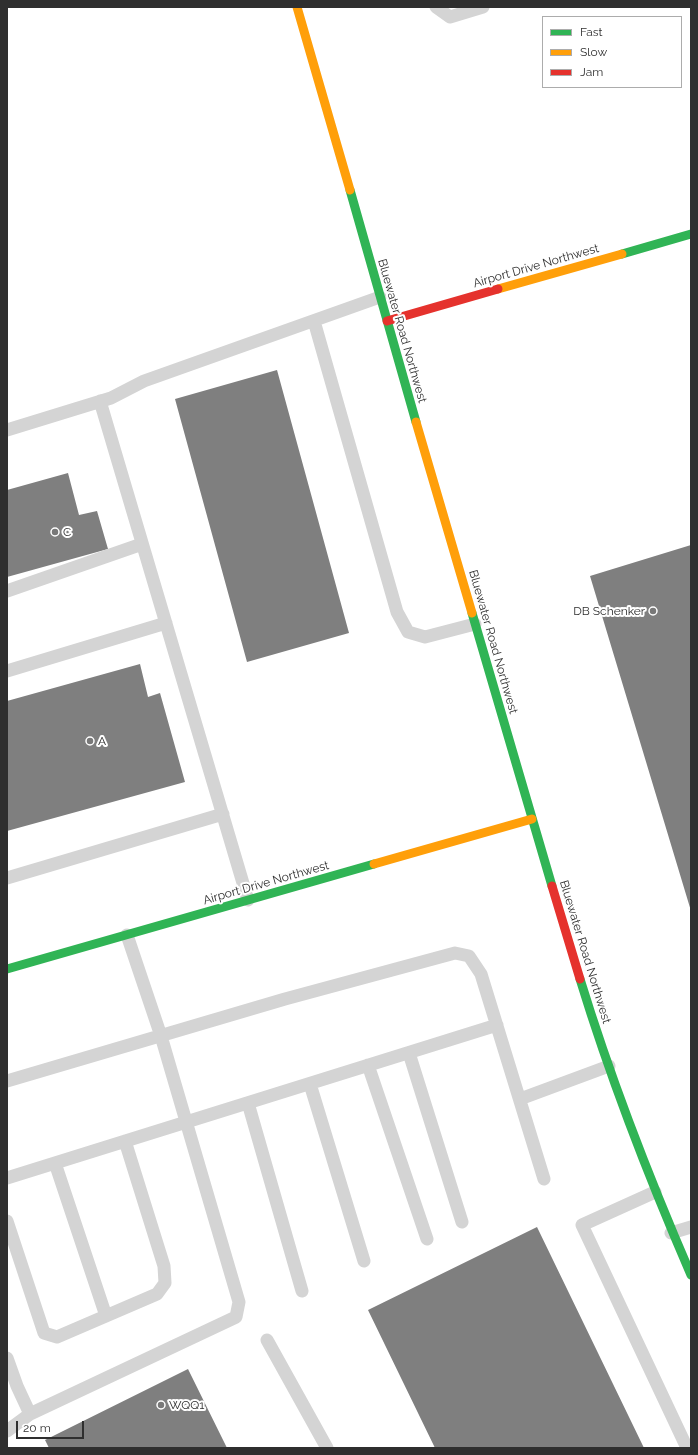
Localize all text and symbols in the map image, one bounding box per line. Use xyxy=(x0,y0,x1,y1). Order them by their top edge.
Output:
legend xyxy=(542,16,682,88)
text: Fast xyxy=(580,25,603,39)
text: Slow xyxy=(580,45,607,59)
text: Jam xyxy=(580,65,603,79)
street label: Airport Drive Northwest xyxy=(471,241,601,291)
street label: Bluewater Road Northwest xyxy=(375,257,429,405)
place label: C xyxy=(63,525,71,539)
marker: C xyxy=(50,527,60,537)
street label: Bluewater Road Northwest xyxy=(466,568,520,716)
place label: DB Schenker xyxy=(573,604,645,618)
marker: DB Schenker xyxy=(648,606,658,616)
place label: A xyxy=(98,734,106,748)
marker: A xyxy=(85,736,95,746)
street label: Airport Drive Northwest xyxy=(201,858,331,908)
street label: Bluewater Road Northwest xyxy=(556,879,614,1025)
place label: WQQ1 xyxy=(169,1398,204,1412)
marker: WQQ1 xyxy=(156,1400,166,1410)
scale bar xyxy=(18,1413,86,1439)
text: 20 m xyxy=(23,1421,51,1435)

